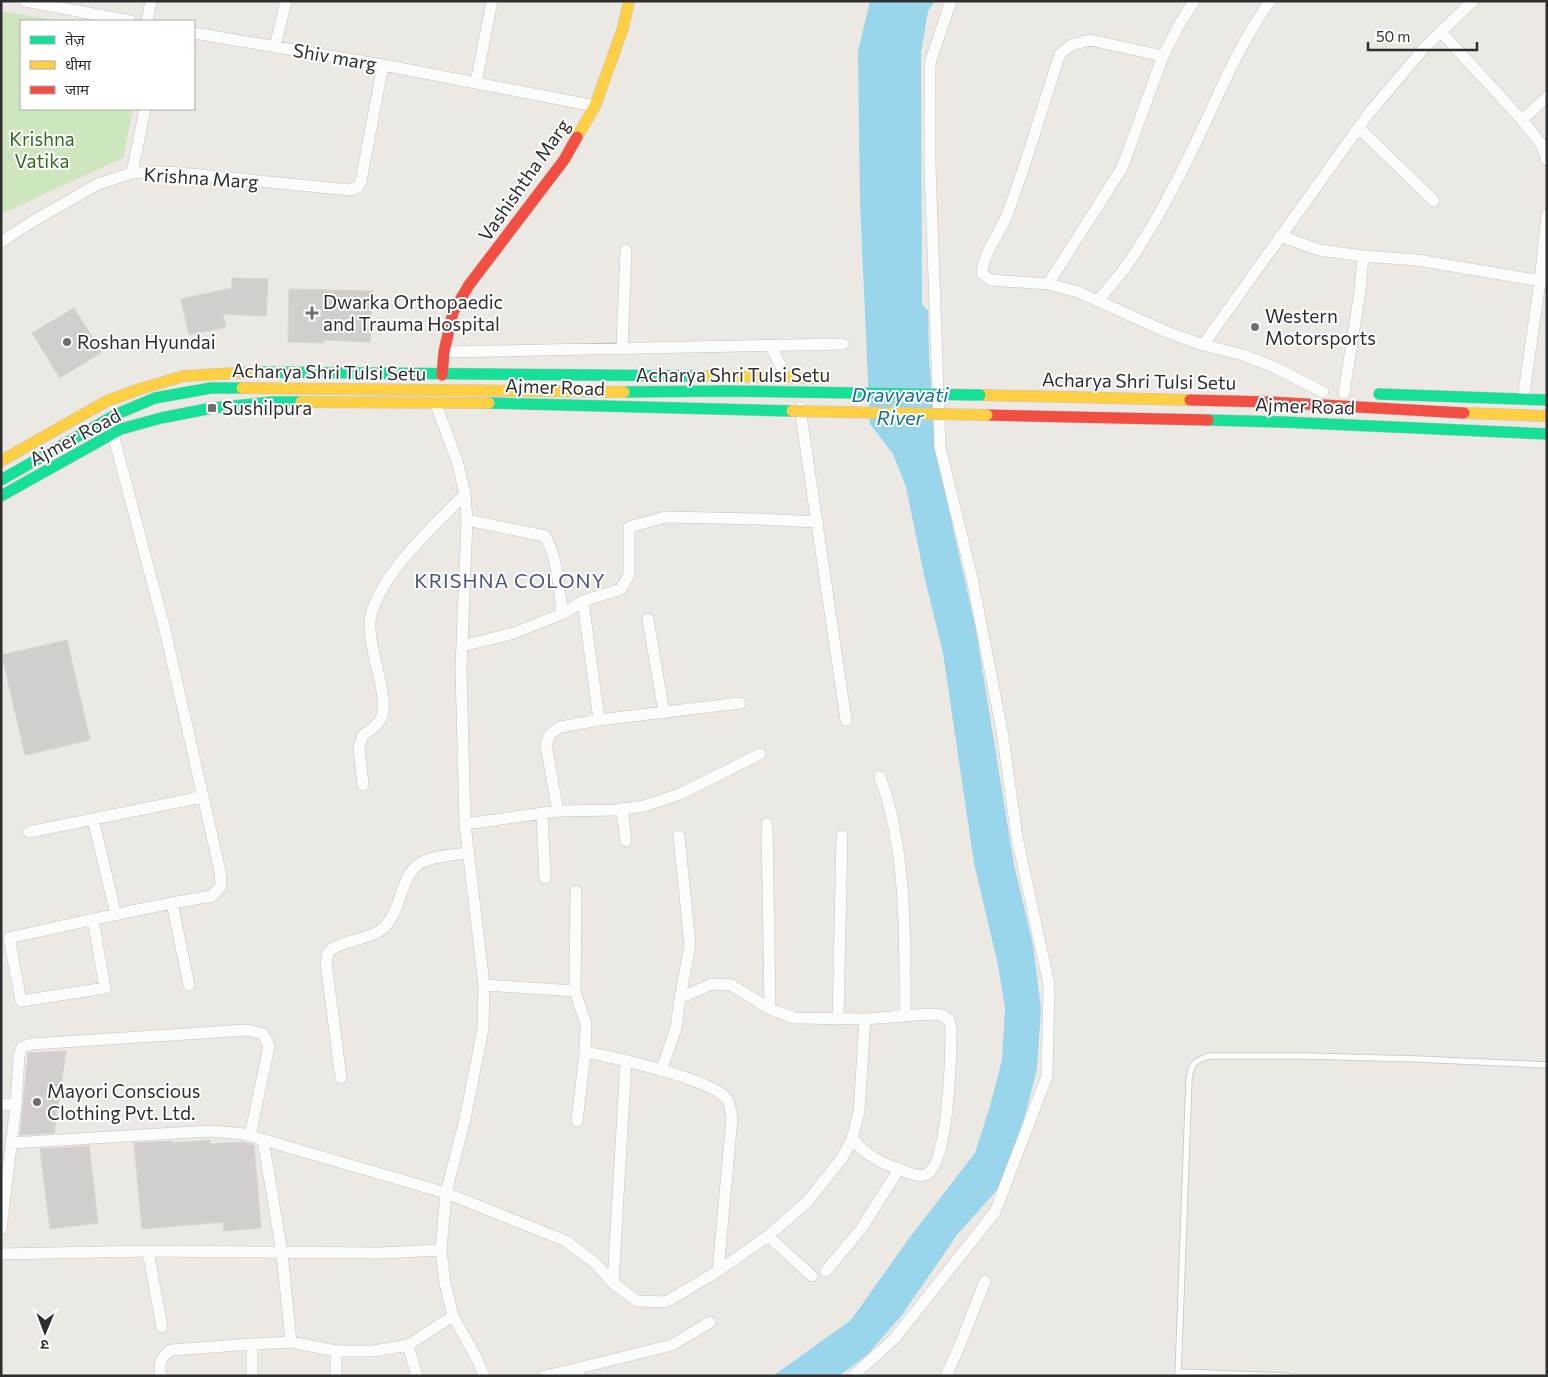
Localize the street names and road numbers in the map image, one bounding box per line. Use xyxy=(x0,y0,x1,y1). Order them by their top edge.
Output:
street label: Shiv marg xyxy=(291,38,379,75)
street label: Vashishtha Marg xyxy=(473,114,574,245)
street label: Krishna Marg xyxy=(143,162,259,193)
street label: Acharya Shri Tulsi Setu xyxy=(232,358,426,385)
street label: Acharya Shri Tulsi Setu xyxy=(636,363,830,386)
street label: Acharya Shri Tulsi Setu xyxy=(1042,367,1236,394)
street label: Ajmer Road xyxy=(505,373,605,400)
street label: Ajmer Road xyxy=(1255,392,1355,419)
street label: Ajmer Road xyxy=(25,403,124,470)

